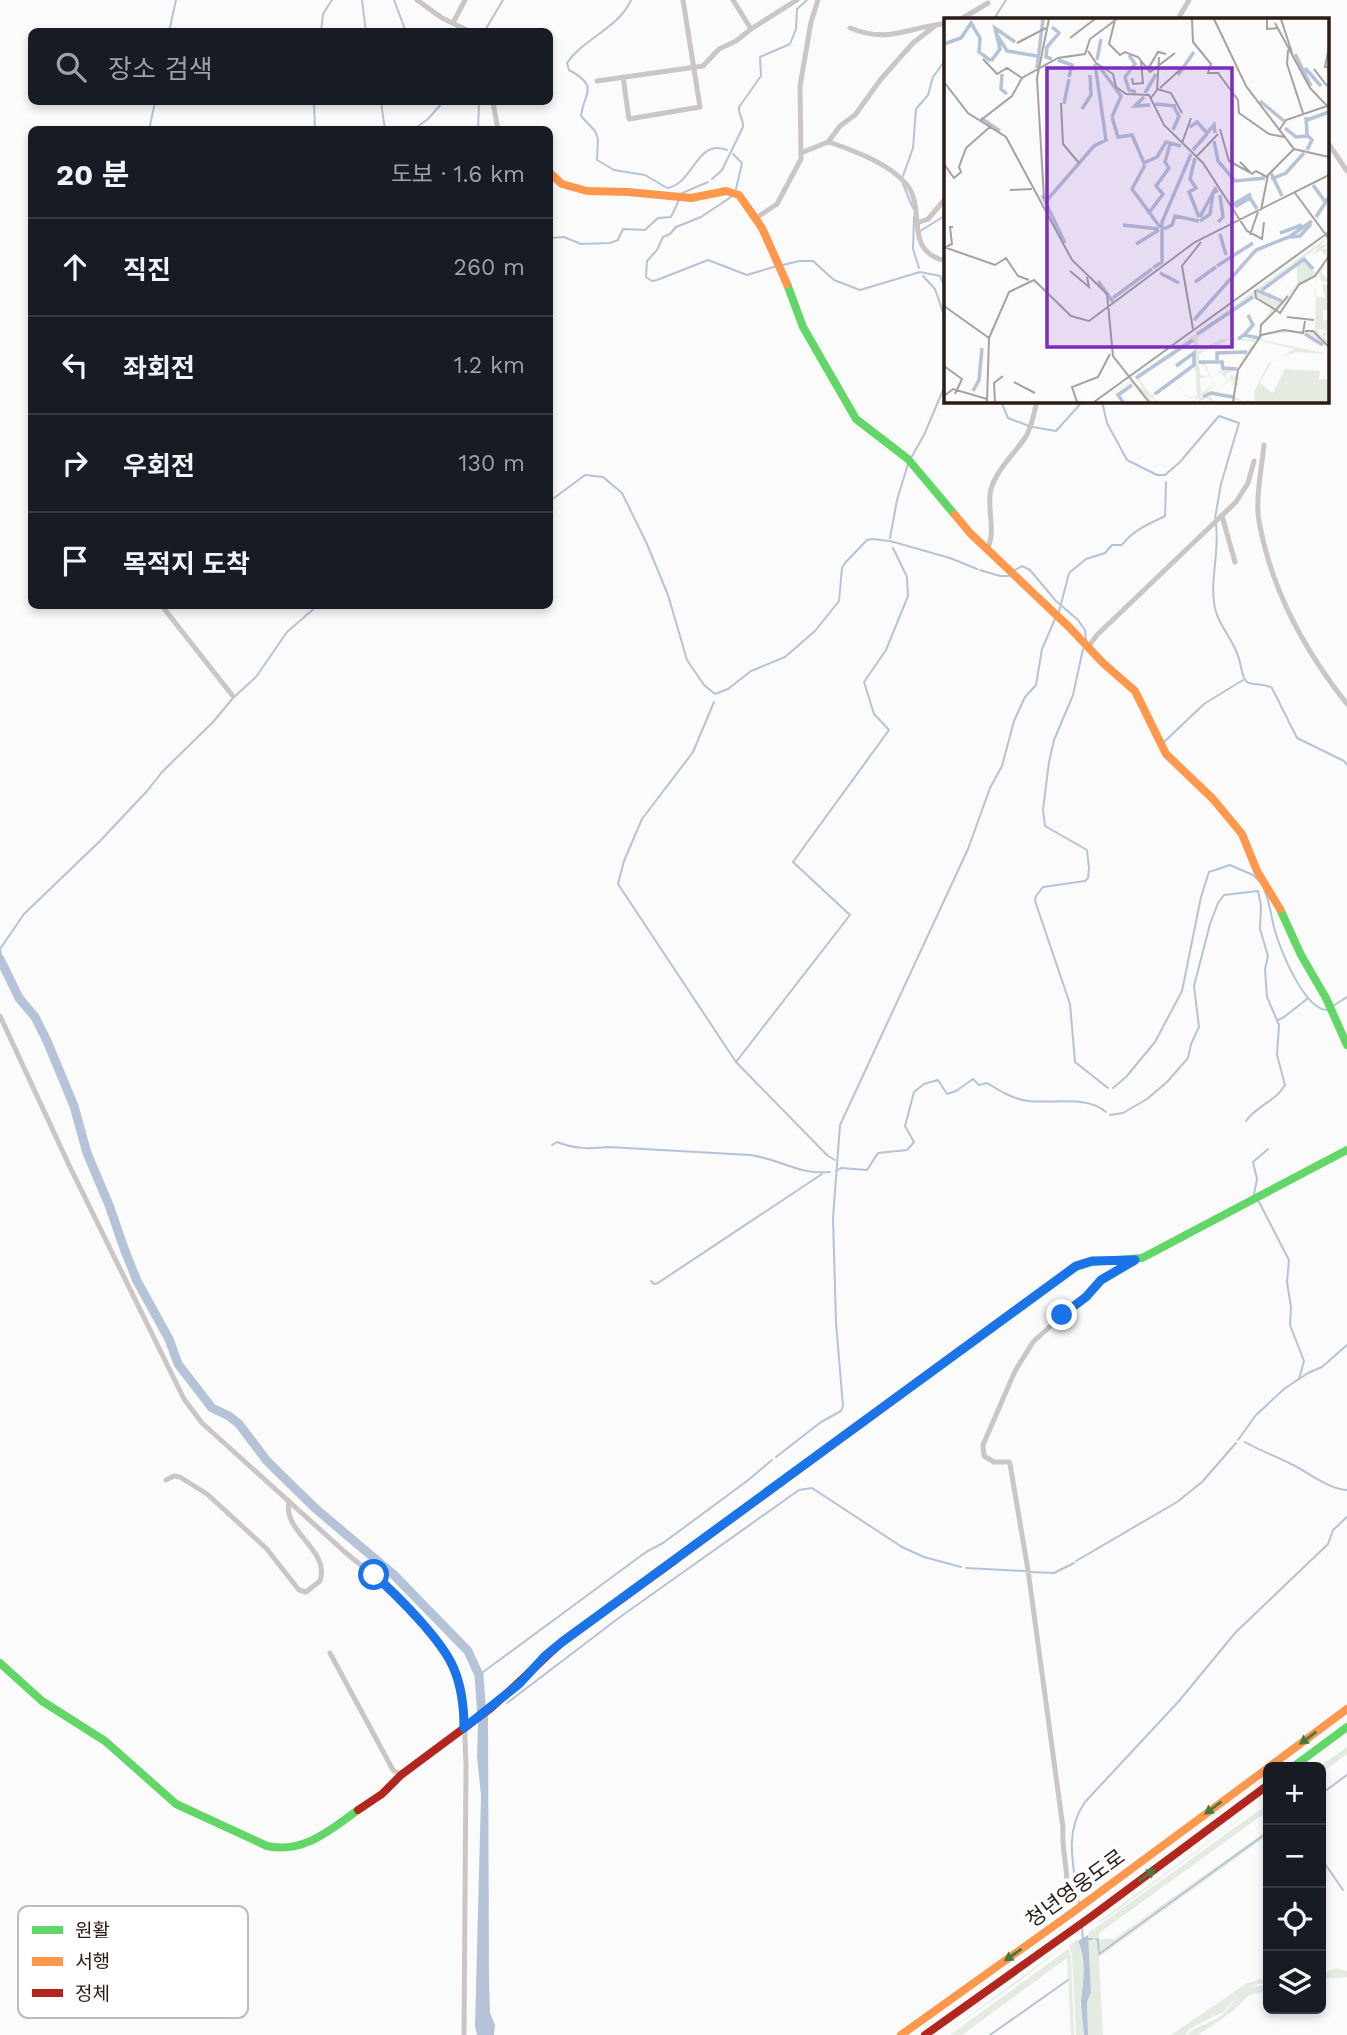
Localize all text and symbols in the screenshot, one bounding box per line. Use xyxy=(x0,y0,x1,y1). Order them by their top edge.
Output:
inset map xyxy=(944,18,1330,402)
search box xyxy=(28,28,553,105)
icon: search xyxy=(52,48,90,86)
text: 장소 검색 xyxy=(108,54,213,84)
text: 20 분 xyxy=(56,157,129,192)
text: 도보 · 1.6 km xyxy=(391,161,525,188)
icon: ahead xyxy=(56,248,94,286)
text: 260 m xyxy=(454,254,525,281)
text: 직진 xyxy=(123,255,171,285)
icon: left xyxy=(56,346,94,384)
text: 1.2 km xyxy=(454,352,525,379)
text: 좌회전 xyxy=(123,353,195,383)
icon: right xyxy=(56,444,94,482)
text: 130 m xyxy=(459,450,525,477)
text: 우회전 xyxy=(123,451,195,481)
icon: arrive xyxy=(56,542,94,580)
text: 목적지 도착 xyxy=(123,549,250,579)
route end xyxy=(1046,1299,1077,1330)
route start xyxy=(358,1559,389,1590)
one-way arrow xyxy=(1299,1731,1317,1745)
map controls xyxy=(1263,1762,1326,2014)
button: + xyxy=(1263,1762,1326,1825)
one-way arrow xyxy=(1204,1801,1223,1815)
button: − xyxy=(1263,1825,1326,1888)
street label: 청년영웅도로 xyxy=(1021,1844,1129,1932)
one-way arrow xyxy=(1138,1868,1156,1882)
button: locate xyxy=(1263,1888,1326,1951)
legend xyxy=(18,1906,248,2018)
text: 원활 xyxy=(75,1919,110,1942)
one-way arrow xyxy=(1004,1948,1022,1962)
text: 서행 xyxy=(75,1950,110,1973)
button: layers xyxy=(1263,1951,1326,2014)
text: 정체 xyxy=(75,1982,110,2005)

